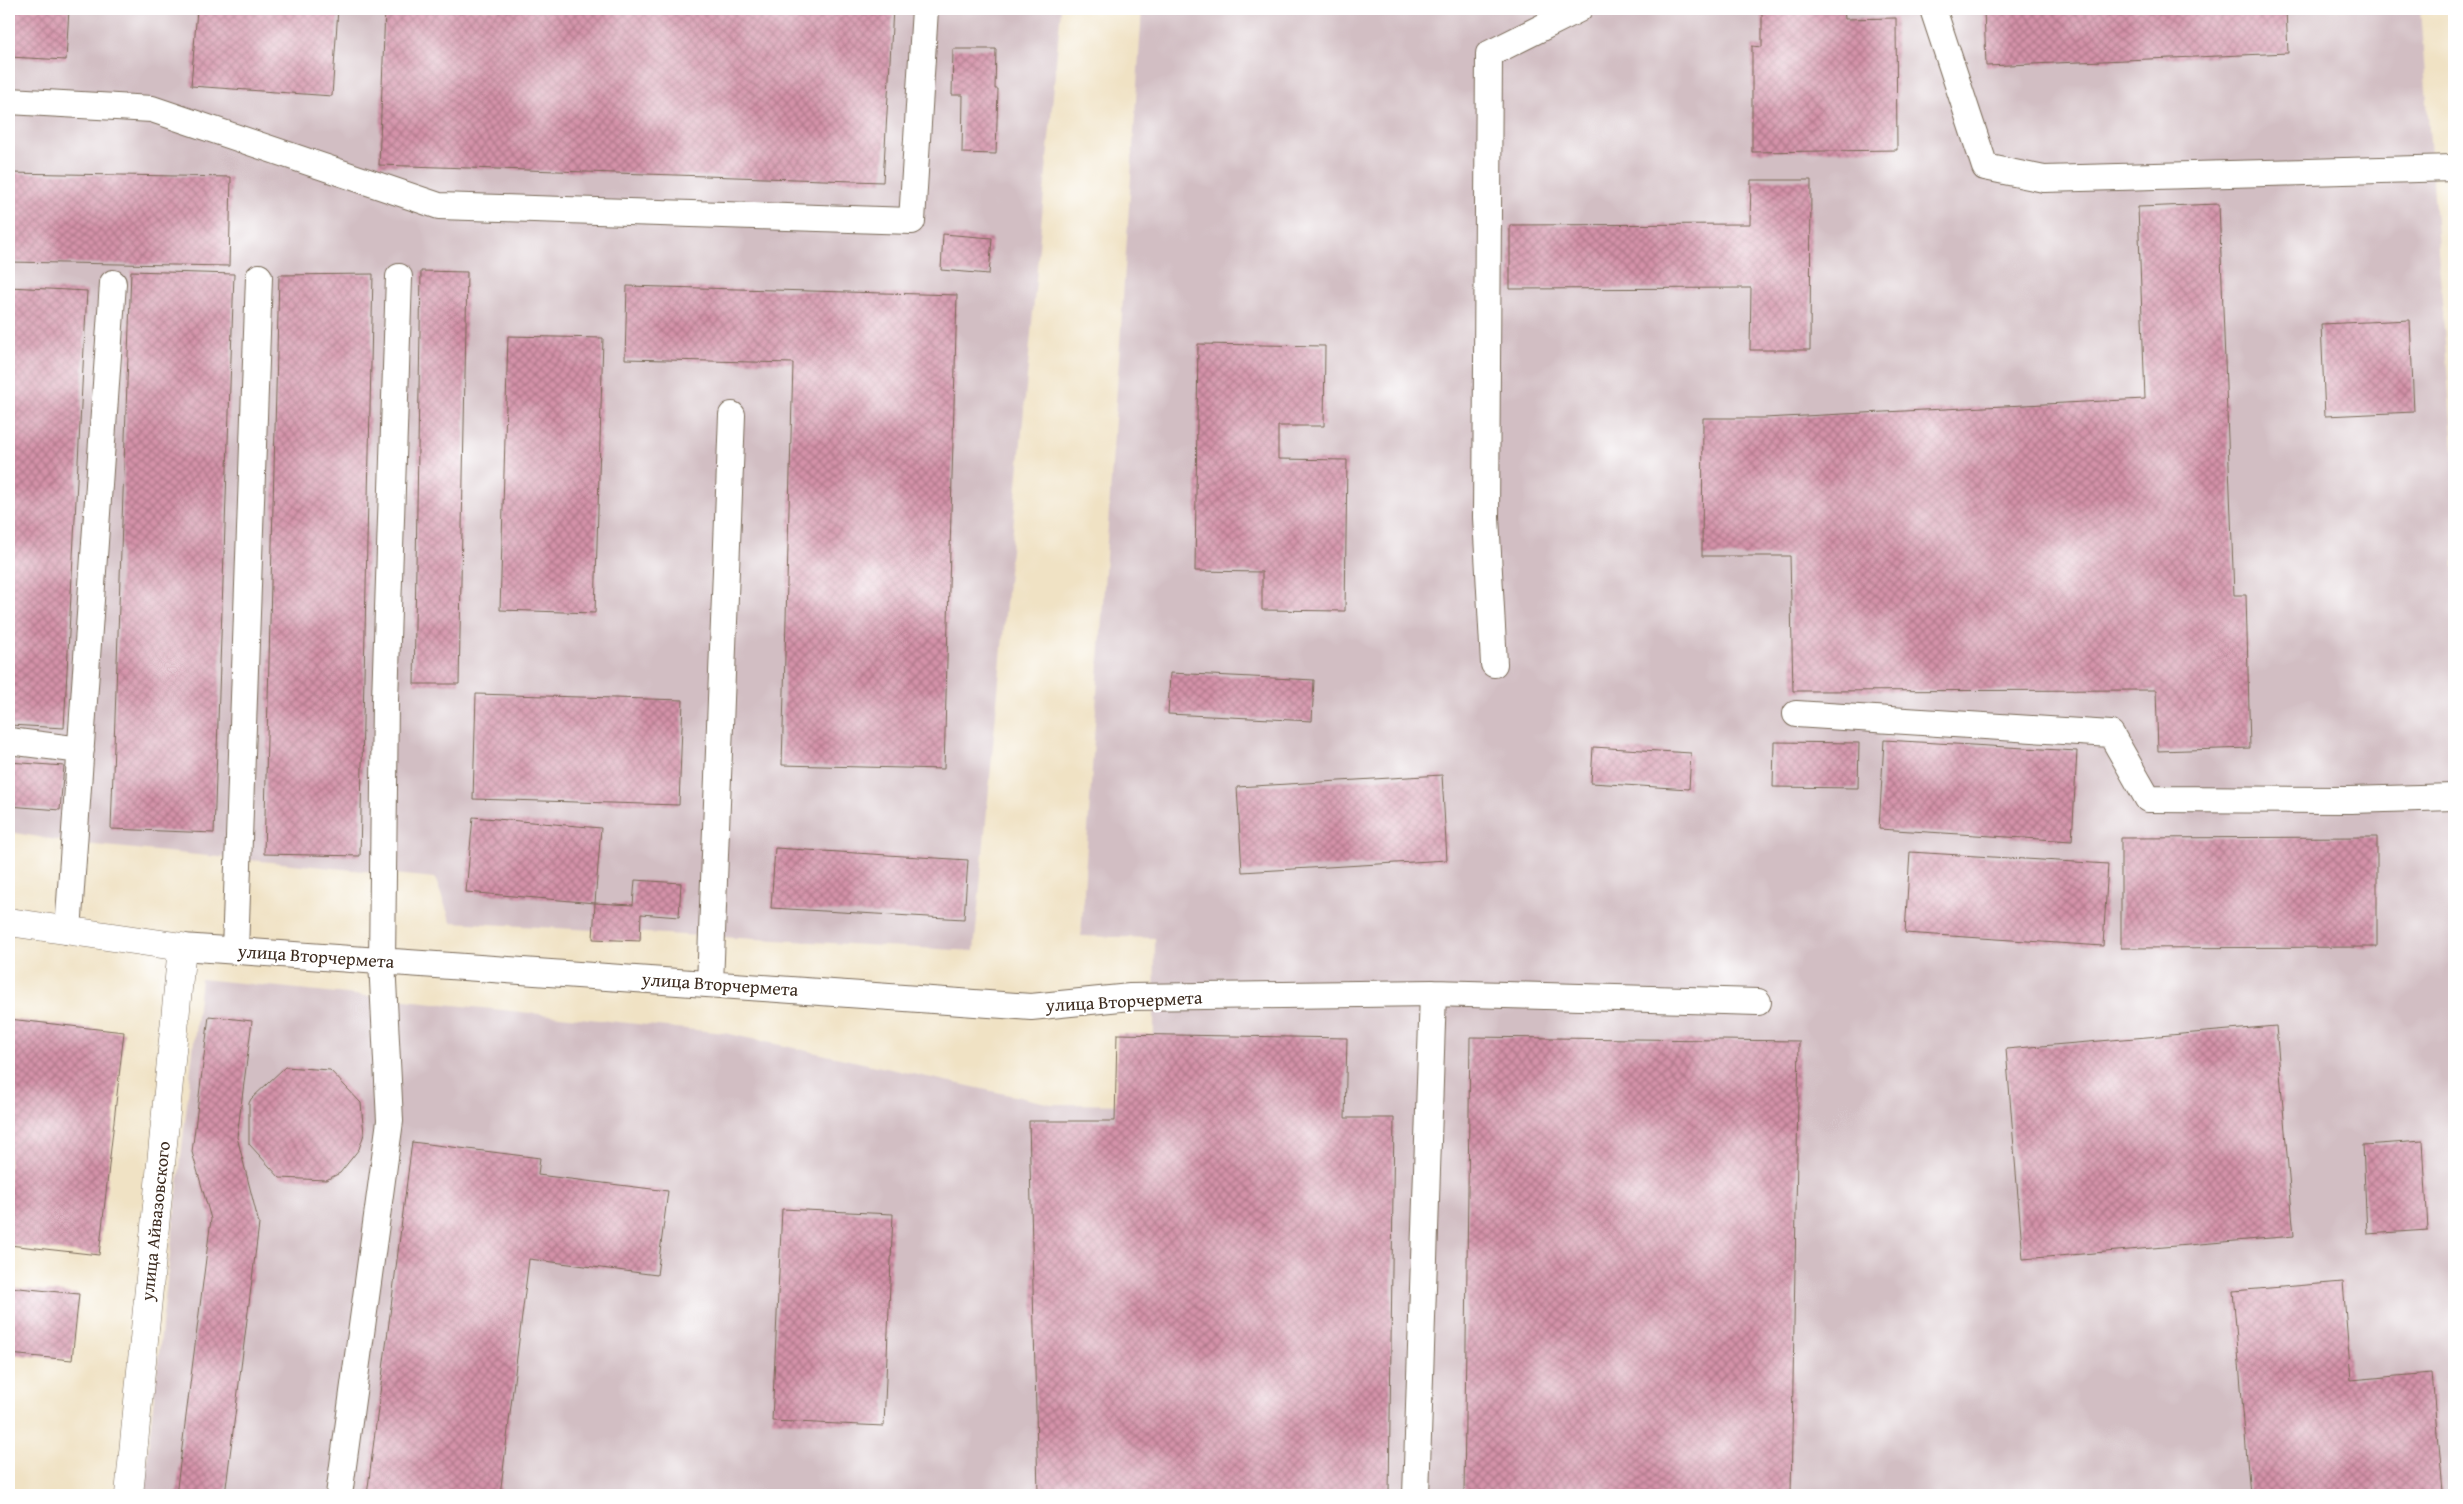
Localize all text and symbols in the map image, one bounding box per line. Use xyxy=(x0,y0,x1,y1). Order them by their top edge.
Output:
street label: улица Вторчермета xyxy=(236,937,396,975)
street label: улица Вторчермета xyxy=(640,965,800,1003)
street label: улица Вторчермета xyxy=(1044,983,1203,1019)
street label: улица Айвазовского xyxy=(133,1140,177,1303)

